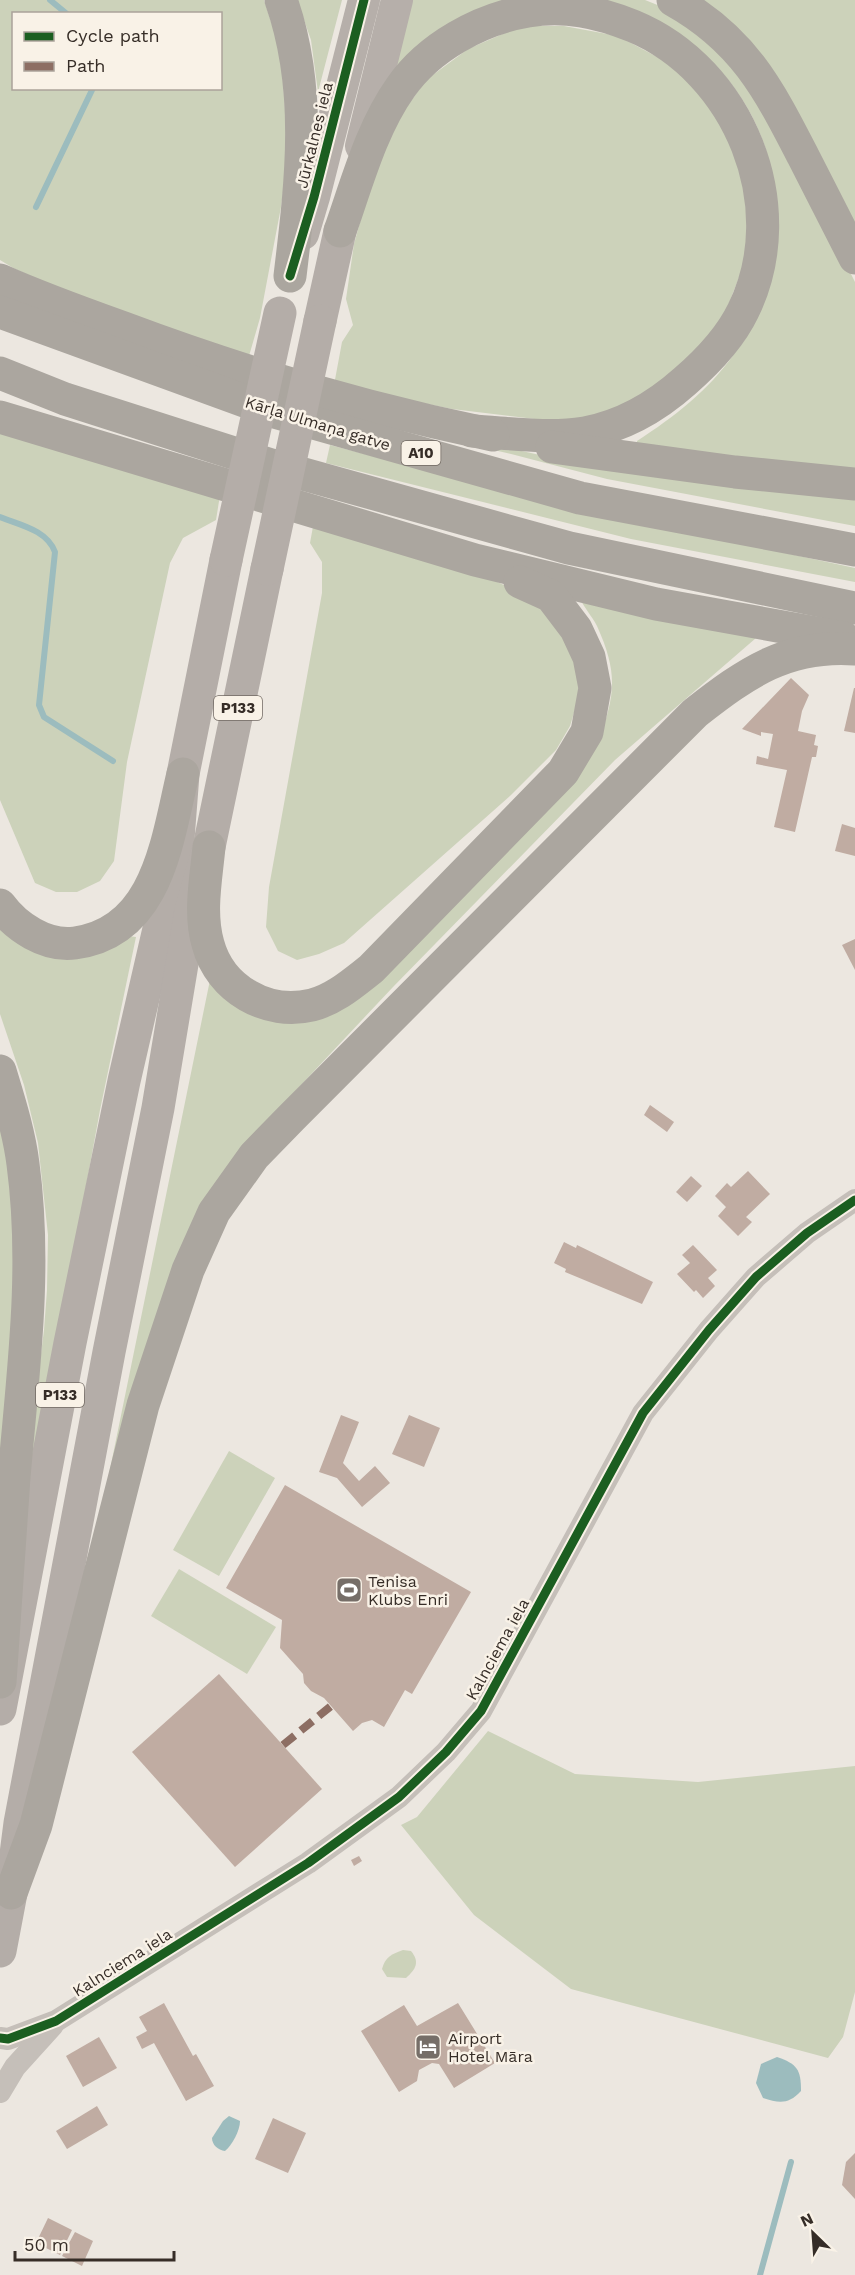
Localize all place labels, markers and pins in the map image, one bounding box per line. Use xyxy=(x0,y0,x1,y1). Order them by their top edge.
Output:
place label: Tenisa Klubs Enri xyxy=(368,1572,448,1609)
sports icon: Tenisa Klubs Enri xyxy=(334,1575,364,1605)
place label: Airport Hotel Māra xyxy=(448,2029,533,2066)
hotel icon: Airport Hotel Māra xyxy=(413,2032,443,2062)

